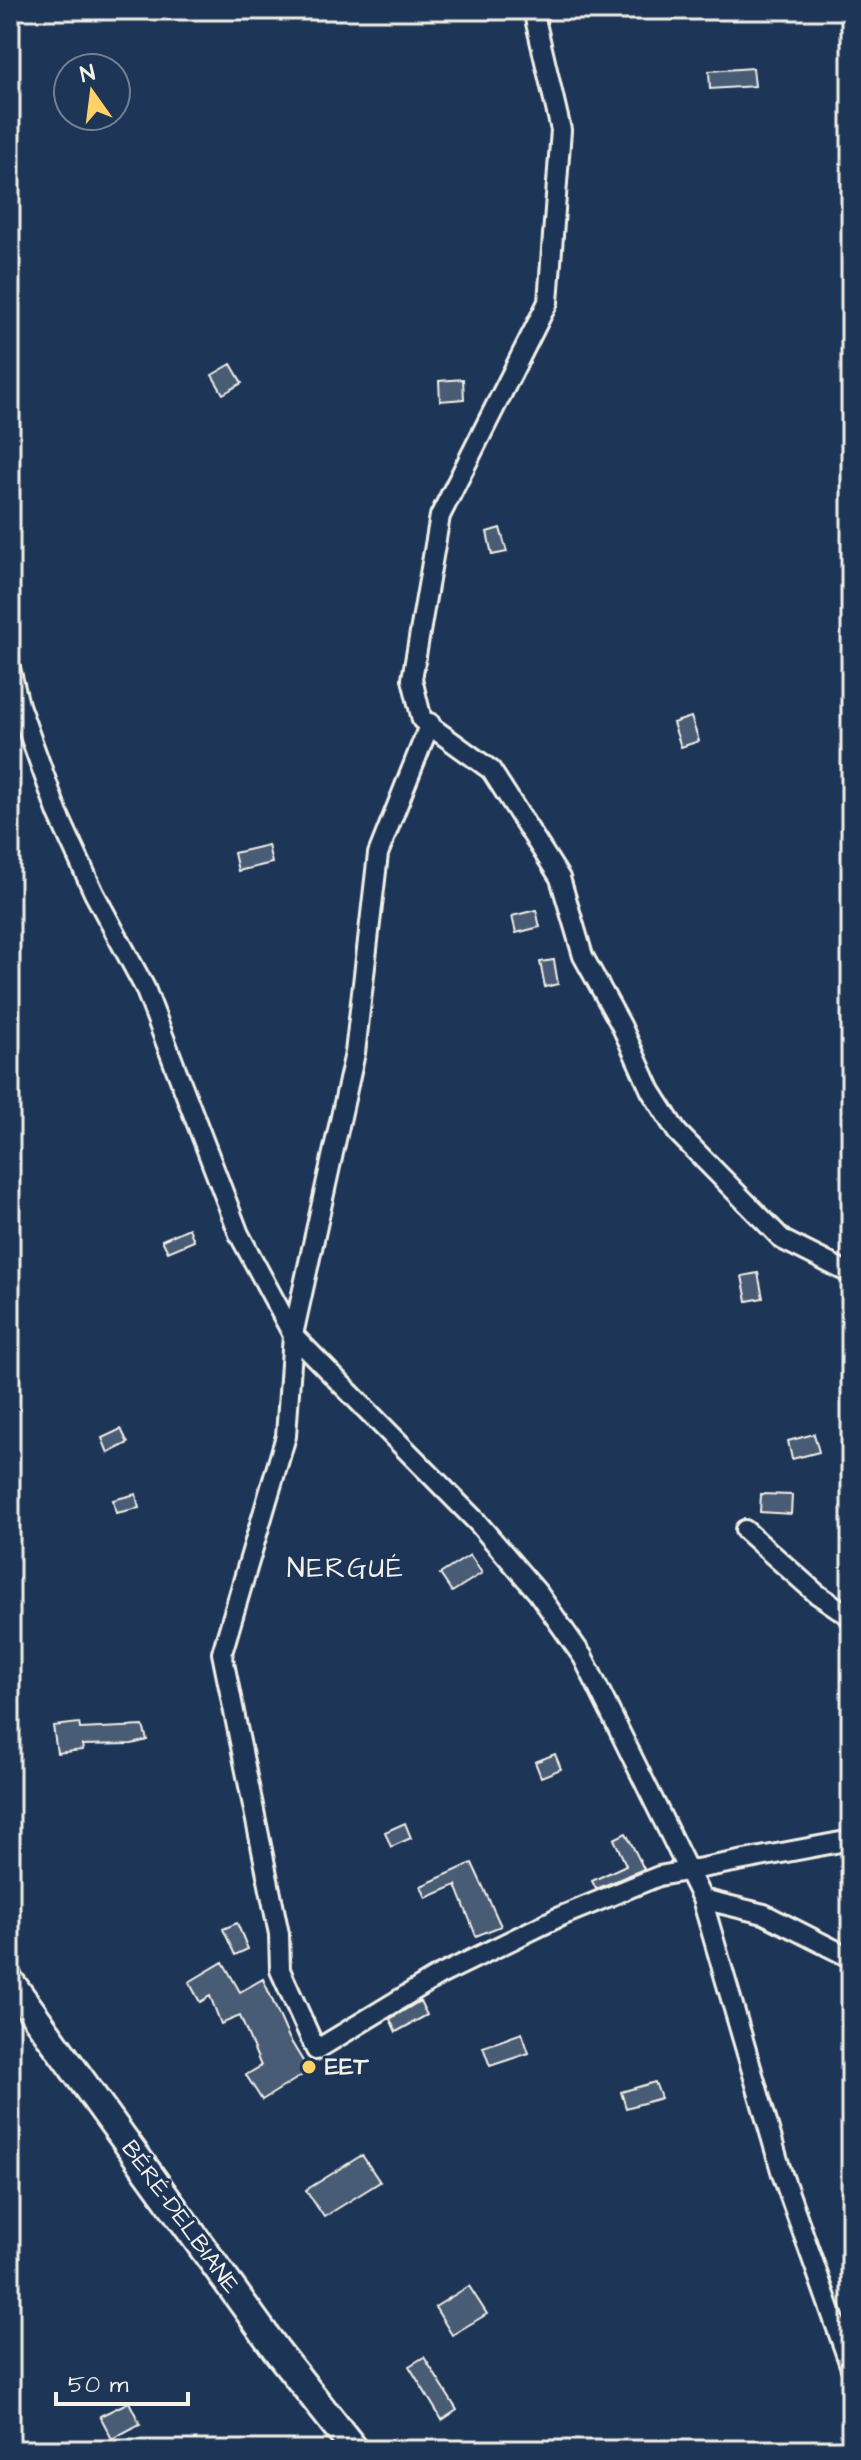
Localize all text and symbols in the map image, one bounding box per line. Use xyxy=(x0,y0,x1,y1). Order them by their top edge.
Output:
north arrow xyxy=(52,52,132,132)
text: N xyxy=(77,57,98,91)
district label: NERGUÉ xyxy=(287,1549,405,1588)
place label: EET xyxy=(325,2050,369,2084)
marker: EET xyxy=(300,2058,318,2076)
street label: BÉRÉ-DELBIANE xyxy=(113,2133,247,2301)
scale bar xyxy=(56,2356,188,2406)
text: 50 m xyxy=(68,2368,129,2402)

